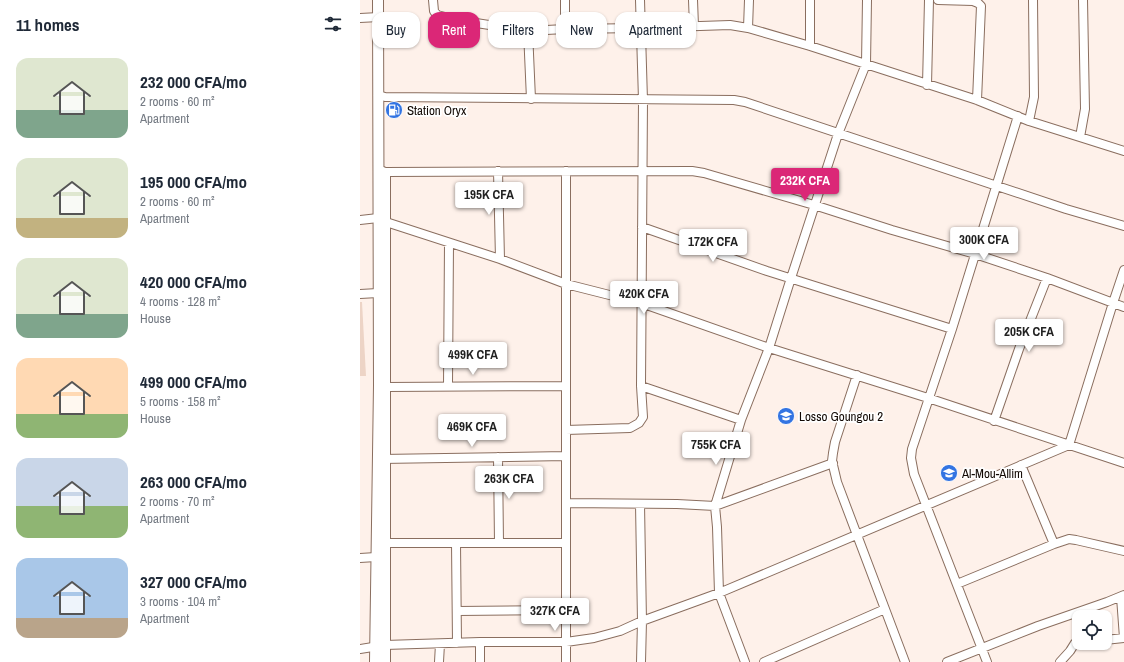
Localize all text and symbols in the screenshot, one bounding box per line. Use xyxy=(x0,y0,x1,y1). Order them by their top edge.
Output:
chip: Buy xyxy=(372,12,420,48)
chip: Rent xyxy=(428,12,480,48)
chip: Filters xyxy=(488,12,548,48)
chip: New xyxy=(556,12,607,48)
chip: Apartment xyxy=(615,12,696,48)
text: 11 homes xyxy=(16,13,80,36)
icon: filters xyxy=(322,13,344,35)
text: 232 000 CFA/mo xyxy=(140,70,247,93)
icon: home xyxy=(48,74,96,122)
text: 2 rooms · 60 m² xyxy=(140,93,215,110)
fuel station icon: Station Oryx xyxy=(384,100,404,120)
place label: Station Oryx xyxy=(407,102,467,119)
text: Apartment xyxy=(140,110,189,127)
pin: 232K CFA xyxy=(764,168,846,202)
text: 195 000 CFA/mo xyxy=(140,170,247,193)
text: 232K CFA xyxy=(780,172,830,189)
icon: home xyxy=(48,174,96,222)
pin: 195K CFA xyxy=(448,182,530,216)
text: 195K CFA xyxy=(464,186,514,203)
text: 2 rooms · 60 m² xyxy=(140,193,215,210)
text: Apartment xyxy=(140,210,189,227)
pin: 300K CFA xyxy=(943,227,1025,261)
pin: 172K CFA xyxy=(672,229,754,263)
text: 300K CFA xyxy=(959,231,1009,248)
text: 172K CFA xyxy=(688,233,738,250)
text: 420 000 CFA/mo xyxy=(140,270,247,293)
icon: home xyxy=(48,274,96,322)
pin: 420K CFA xyxy=(603,281,685,315)
text: 420K CFA xyxy=(619,285,669,302)
text: 4 rooms · 128 m² xyxy=(140,293,221,310)
text: House xyxy=(140,310,171,327)
pin: 205K CFA xyxy=(988,319,1070,353)
text: 205K CFA xyxy=(1004,323,1054,340)
pin: 499K CFA xyxy=(432,342,514,376)
text: 499K CFA xyxy=(448,346,498,363)
text: 499 000 CFA/mo xyxy=(140,370,247,393)
icon: home xyxy=(48,374,96,422)
text: 5 rooms · 158 m² xyxy=(140,393,221,410)
school or university icon: Losso Goungou 2 xyxy=(776,406,796,426)
place label: Losso Goungou 2 xyxy=(799,408,883,425)
text: House xyxy=(140,410,171,427)
pin: 469K CFA xyxy=(431,414,513,448)
text: 469K CFA xyxy=(447,418,497,435)
pin: 755K CFA xyxy=(675,432,757,466)
text: 755K CFA xyxy=(691,436,741,453)
school or university icon: Al-Mou-Allim xyxy=(939,463,959,483)
place label: Al-Mou-Allim xyxy=(961,465,1023,482)
pin: 263K CFA xyxy=(468,466,550,500)
text: 263 000 CFA/mo xyxy=(140,470,247,493)
text: 263K CFA xyxy=(484,470,534,487)
icon: home xyxy=(48,474,96,522)
text: 2 rooms · 70 m² xyxy=(140,493,215,510)
text: Apartment xyxy=(140,510,189,527)
text: 327 000 CFA/mo xyxy=(140,570,247,593)
icon: home xyxy=(48,574,96,622)
text: 3 rooms · 104 m² xyxy=(140,593,221,610)
pin: 327K CFA xyxy=(514,598,596,632)
text: 327K CFA xyxy=(530,602,580,619)
text: Apartment xyxy=(140,610,189,627)
map controls xyxy=(1072,610,1112,650)
button: locate xyxy=(1072,610,1112,650)

